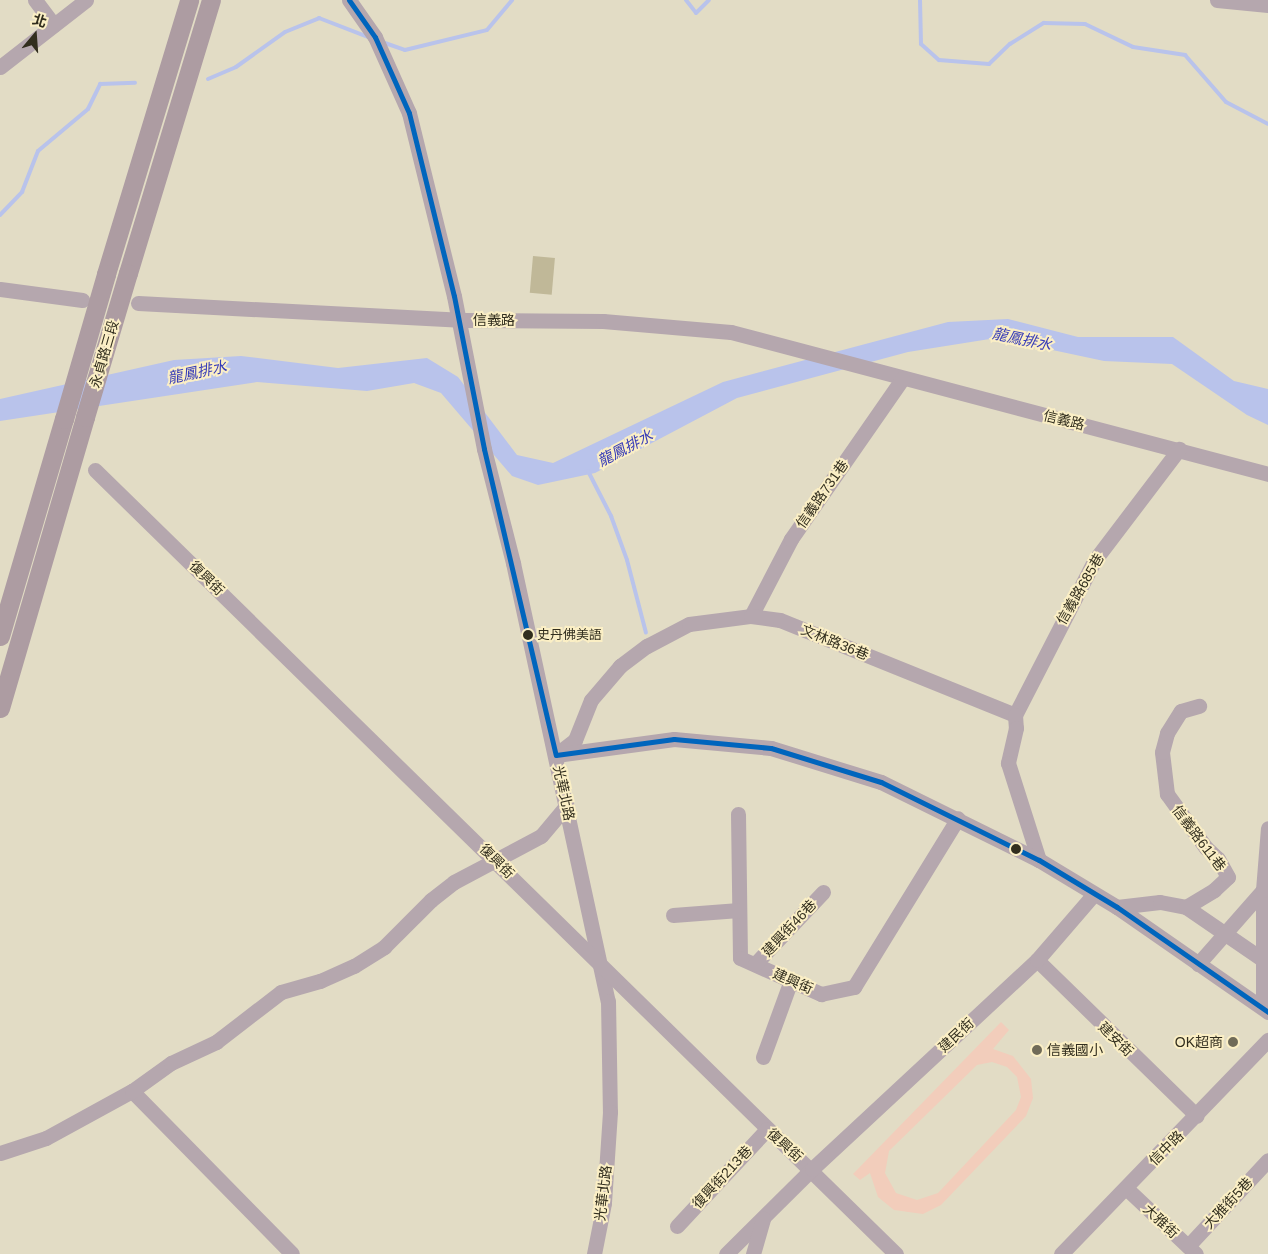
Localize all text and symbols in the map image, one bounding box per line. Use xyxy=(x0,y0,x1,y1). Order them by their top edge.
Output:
north arrow xyxy=(10,10,60,60)
text: 北 xyxy=(31,11,49,31)
street label: 信義路 xyxy=(473,312,515,328)
street label: 永貞路三段 xyxy=(86,318,122,390)
water label: 龍鳳排水 xyxy=(991,324,1053,354)
water label: 龍鳳排水 xyxy=(166,357,228,387)
street label: 信義路 xyxy=(1042,407,1086,433)
water label: 龍鳳排水 xyxy=(594,426,656,470)
street label: 信義路731巷 xyxy=(792,457,852,531)
street label: 信義路685巷 xyxy=(1053,550,1107,628)
street label: 復興街 xyxy=(186,557,228,599)
street label: 文林路36巷 xyxy=(799,621,871,663)
place label: 史丹佛美語 xyxy=(537,627,602,643)
marker: 史丹佛美語 xyxy=(523,630,533,640)
street label: 光華北路 xyxy=(550,764,578,822)
street label: 信義路611巷 xyxy=(1169,802,1229,874)
street label: 復興街 xyxy=(476,840,518,882)
unlabelled marker xyxy=(1011,844,1021,854)
street label: 建興街46巷 xyxy=(758,896,820,960)
street label: 建興街 xyxy=(770,965,816,997)
street label: 建民街 xyxy=(935,1015,977,1055)
street label: 建安街 xyxy=(1095,1018,1137,1060)
place label: OK超商 xyxy=(1175,1034,1223,1050)
marker: OK超商 xyxy=(1227,1036,1239,1048)
place label: 信義國小 xyxy=(1047,1042,1103,1058)
marker: 信義國小 xyxy=(1031,1044,1043,1056)
street label: 復興街 xyxy=(764,1125,806,1165)
street label: 信中路 xyxy=(1145,1127,1187,1169)
street label: 復興街213巷 xyxy=(689,1142,755,1212)
street label: 光華北路 xyxy=(591,1164,615,1222)
street label: 大雅街5巷 xyxy=(1200,1174,1256,1232)
street label: 大雅街 xyxy=(1140,1201,1182,1241)

